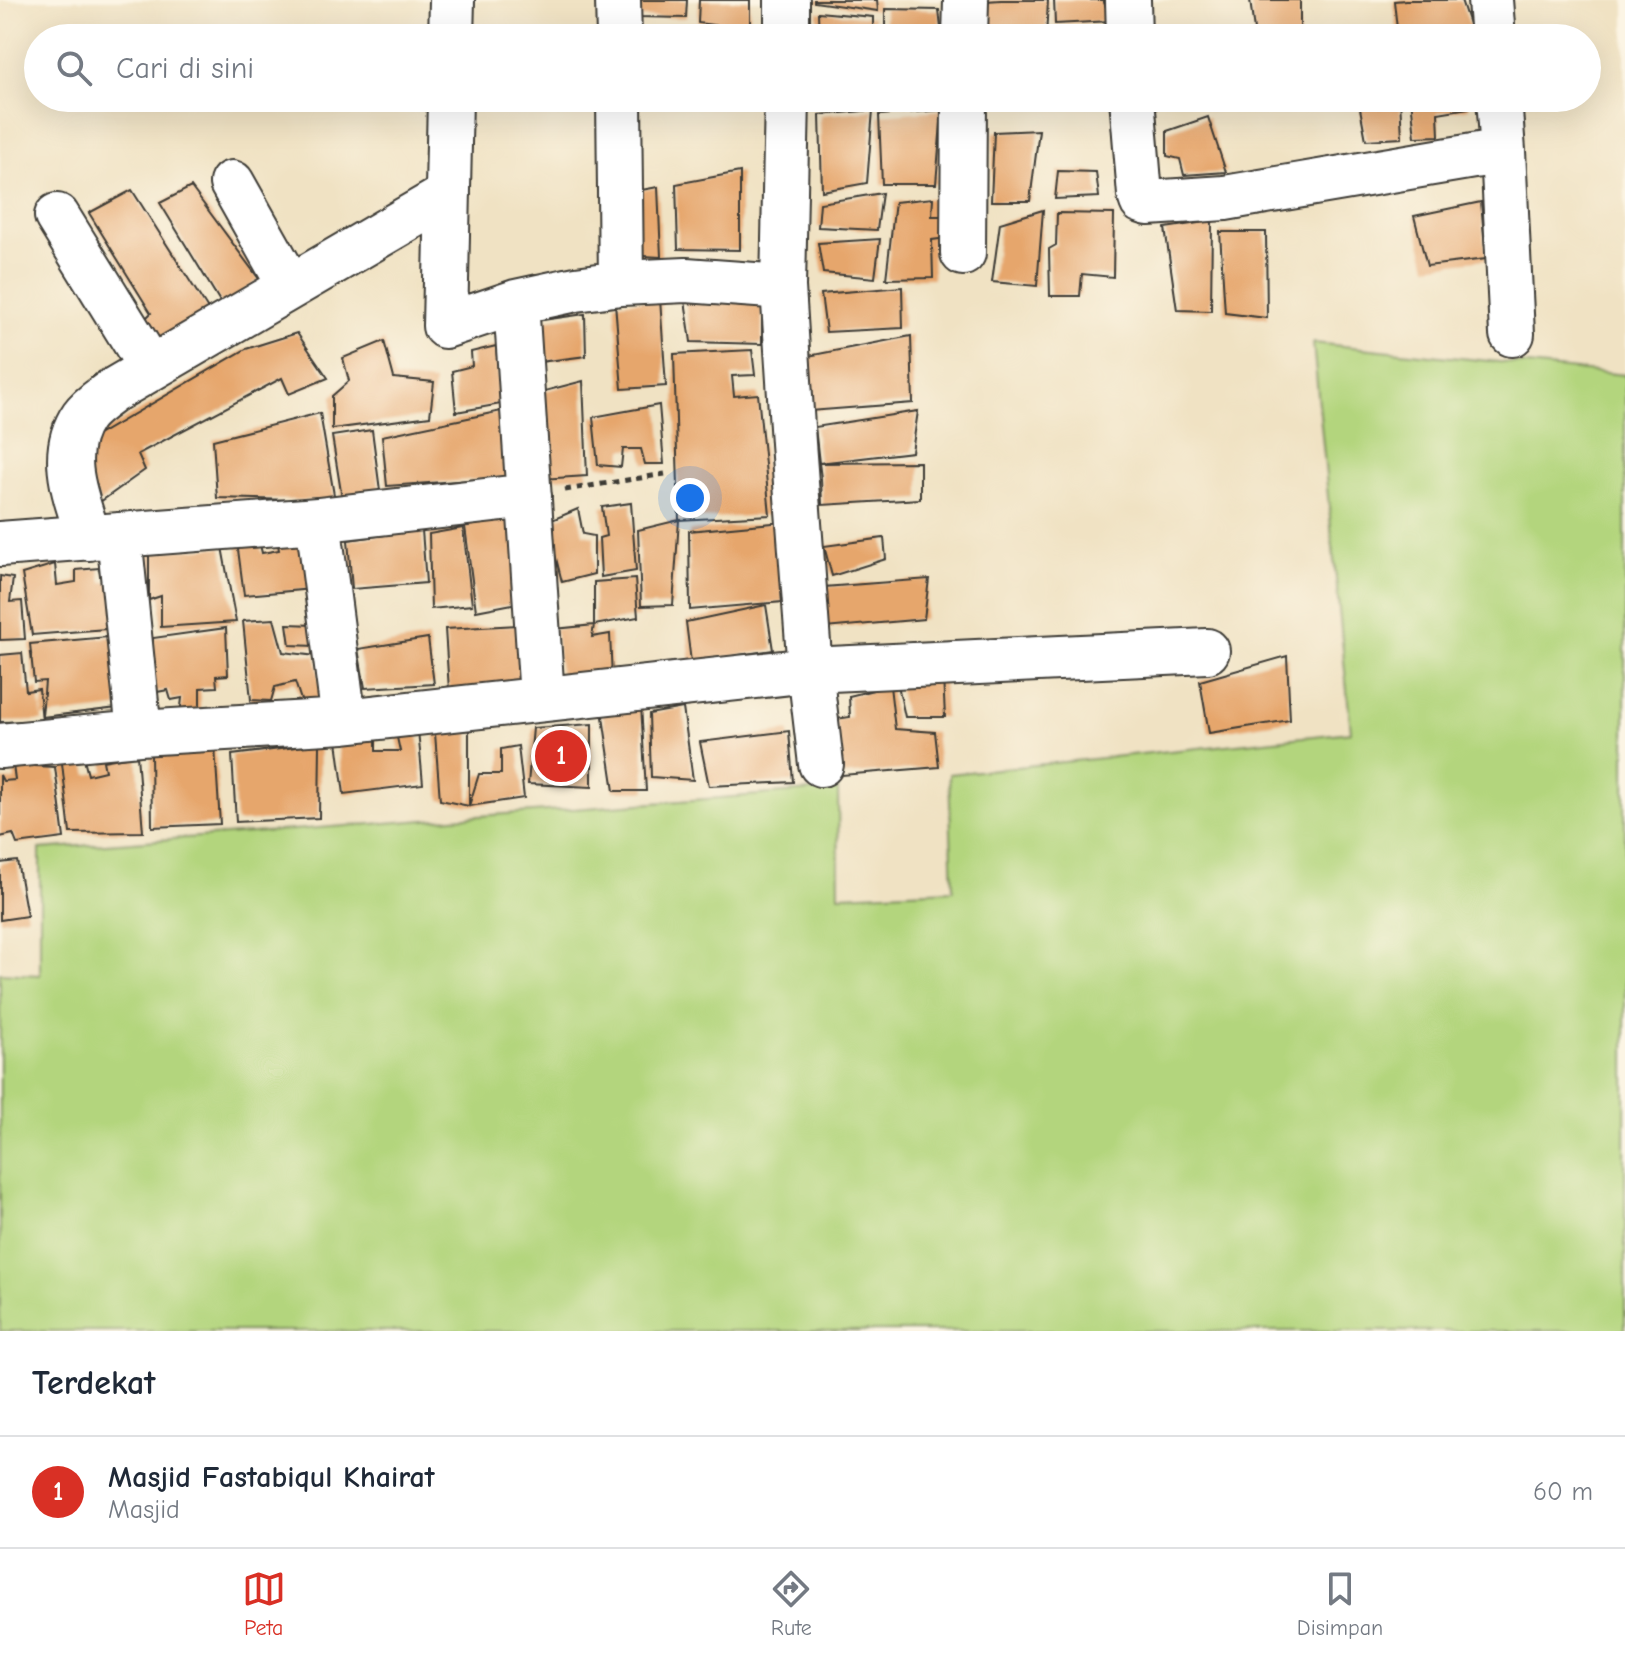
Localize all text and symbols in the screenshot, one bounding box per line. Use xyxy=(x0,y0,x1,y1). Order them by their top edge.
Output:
search box xyxy=(24,24,1601,112)
icon: search xyxy=(52,46,96,90)
text: Cari di sini xyxy=(116,51,254,86)
your location xyxy=(670,478,710,518)
pin: 1 xyxy=(535,726,587,786)
text: Terdekat xyxy=(32,1363,155,1403)
text: Masjid Fastabiqul Khairat xyxy=(108,1460,435,1495)
text: 1 xyxy=(53,1477,63,1507)
text: 60 m xyxy=(1533,1477,1593,1507)
text: Masjid xyxy=(108,1495,180,1525)
tab: Peta xyxy=(242,1567,286,1641)
tab: Rute xyxy=(769,1567,813,1641)
tab: Disimpan xyxy=(1297,1567,1383,1641)

